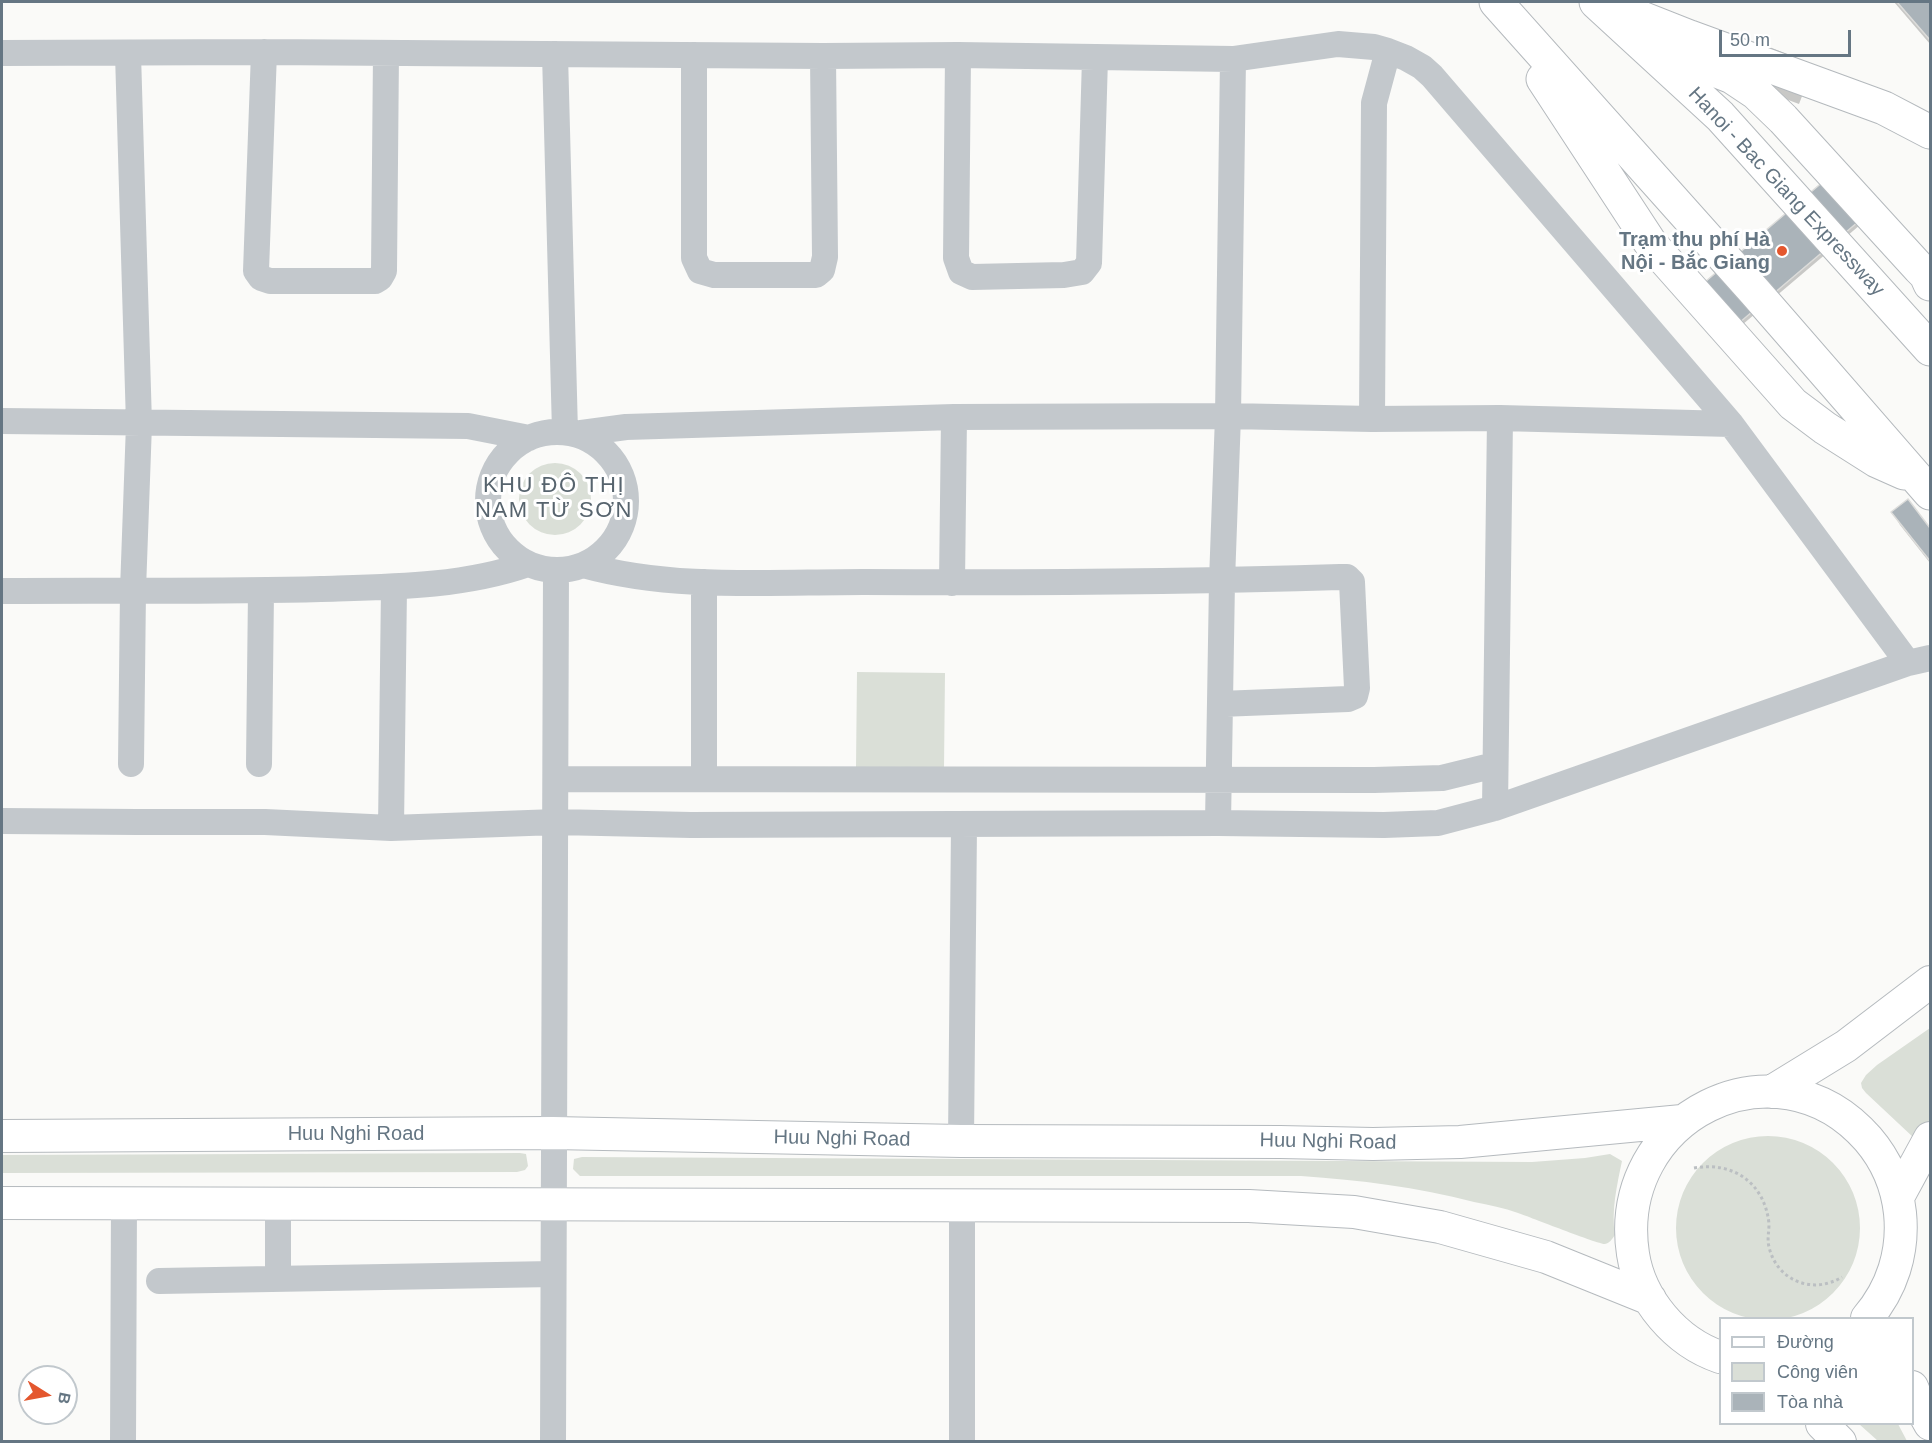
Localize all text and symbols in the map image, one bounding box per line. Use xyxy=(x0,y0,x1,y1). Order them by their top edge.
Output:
scale bar xyxy=(1722,18,1854,56)
text: 50 m xyxy=(1730,30,1770,50)
street label: Hanoi - Bac Giang Expressway xyxy=(1683,83,1889,301)
place label: Trạm thu phí Hà Nội - Bắc Giang xyxy=(1619,228,1770,275)
marker: Trạm thu phí Hà Nội - Bắc Giang xyxy=(1775,244,1789,258)
district label: KHU ĐÔ THỊ NAM TỪ SƠN xyxy=(475,473,633,524)
street label: Huu Nghi Road xyxy=(288,1122,424,1146)
street label: Huu Nghi Road xyxy=(773,1126,911,1152)
street label: Huu Nghi Road xyxy=(1259,1129,1397,1155)
legend xyxy=(1719,1317,1914,1425)
text: Đường xyxy=(1777,1332,1834,1352)
text: Công viên xyxy=(1777,1362,1858,1382)
north arrow xyxy=(18,1365,78,1425)
text: B xyxy=(55,1391,74,1405)
text: Tòa nhà xyxy=(1777,1392,1843,1412)

